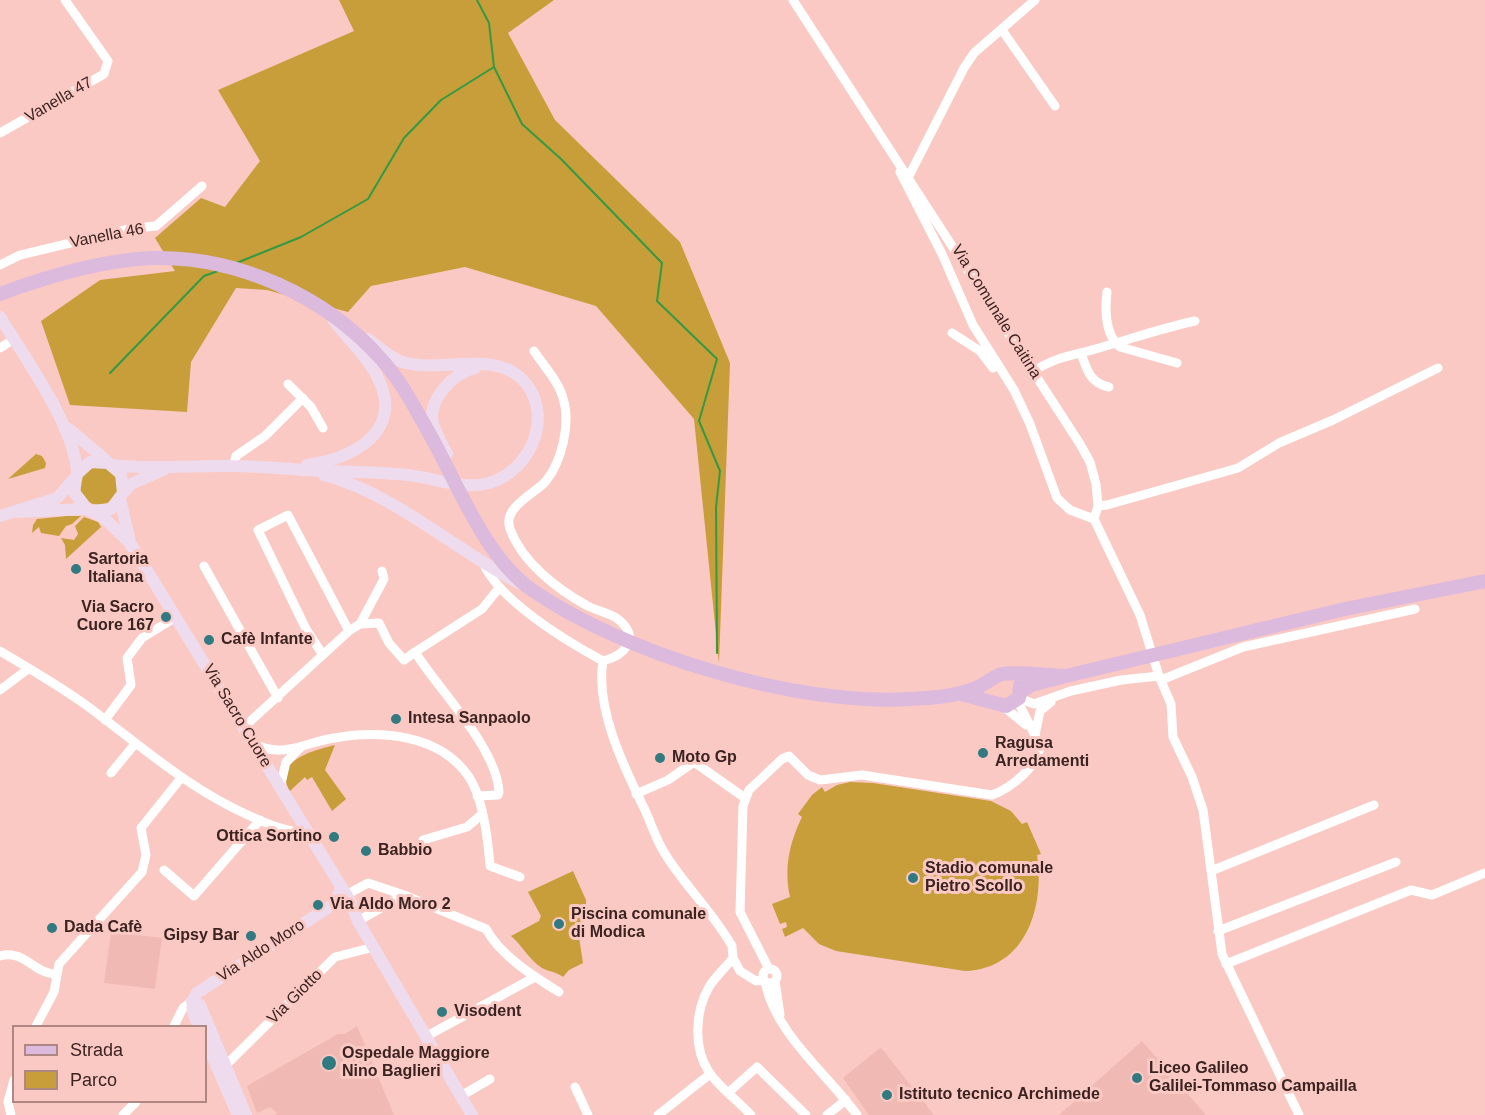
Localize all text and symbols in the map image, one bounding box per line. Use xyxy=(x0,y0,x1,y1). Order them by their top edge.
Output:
street label: Vanella 47 xyxy=(22,73,96,127)
street label: Vanella 46 xyxy=(69,219,145,253)
street label: Via Comunale Caitina xyxy=(947,241,1045,383)
place label: Sartoria Italiana xyxy=(88,550,148,588)
marker: Sartoria Italiana xyxy=(69,562,83,576)
place label: Via Sacro Cuore 167 xyxy=(77,598,154,636)
marker: Via Sacro Cuore 167 xyxy=(159,610,173,624)
place label: Cafè Infante xyxy=(221,630,313,650)
marker: Cafè Infante xyxy=(202,633,216,647)
street label: Via Sacro Cuore xyxy=(199,661,275,771)
place label: Intesa Sanpaolo xyxy=(408,709,531,729)
marker: Intesa Sanpaolo xyxy=(389,712,403,726)
place label: Ragusa Arredamenti xyxy=(995,734,1089,772)
marker: Ragusa Arredamenti xyxy=(976,746,990,760)
place label: Moto Gp xyxy=(672,748,737,768)
marker: Moto Gp xyxy=(653,751,667,765)
place label: Ottica Sortino xyxy=(216,827,322,847)
marker: Ottica Sortino xyxy=(327,830,341,844)
place label: Babbio xyxy=(378,841,432,861)
marker: Babbio xyxy=(359,844,373,858)
place label: Stadio comunale Pietro Scollo xyxy=(925,859,1053,897)
marker: Stadio comunale Pietro Scollo xyxy=(906,871,920,885)
place label: Via Aldo Moro 2 xyxy=(330,895,451,915)
marker: Via Aldo Moro 2 xyxy=(311,898,325,912)
place label: Piscina comunale di Modica xyxy=(571,905,706,943)
street label: Via Aldo Moro xyxy=(214,916,308,986)
marker: Piscina comunale di Modica xyxy=(552,917,566,931)
place label: Dada Cafè xyxy=(64,918,142,938)
marker: Dada Cafè xyxy=(45,921,59,935)
place label: Gipsy Bar xyxy=(163,926,239,946)
marker: Gipsy Bar xyxy=(244,929,258,943)
street label: Via Giotto xyxy=(263,965,327,1029)
place label: Visodent xyxy=(454,1002,521,1022)
marker: Visodent xyxy=(435,1005,449,1019)
legend xyxy=(12,1025,207,1103)
text: Strada xyxy=(70,1040,123,1060)
place label: Ospedale Maggiore Nino Baglieri xyxy=(342,1044,490,1082)
marker: Ospedale Maggiore Nino Baglieri xyxy=(320,1054,338,1072)
place label: Liceo Galileo Galilei-Tommaso Campailla xyxy=(1149,1059,1357,1097)
text: Parco xyxy=(70,1070,117,1090)
marker: Liceo Galileo Galilei-Tommaso Campailla xyxy=(1130,1071,1144,1085)
place label: Istituto tecnico Archimede xyxy=(899,1085,1100,1105)
marker: Istituto tecnico Archimede xyxy=(880,1088,894,1102)

